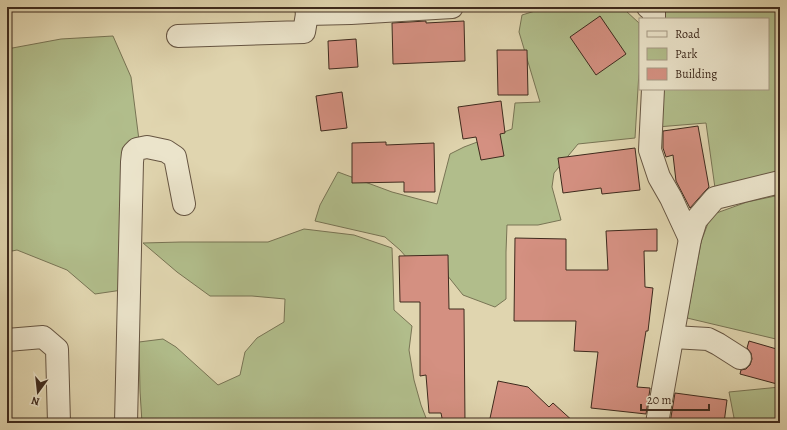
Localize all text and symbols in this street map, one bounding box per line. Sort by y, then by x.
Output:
legend [639,18,769,90]
text: Road [675,26,701,42]
text: Park [675,46,698,62]
text: Building [675,66,717,82]
north arrow [18,372,58,412]
scale bar [641,386,709,412]
text: 20 m [647,392,671,408]
text: N [30,393,41,409]

